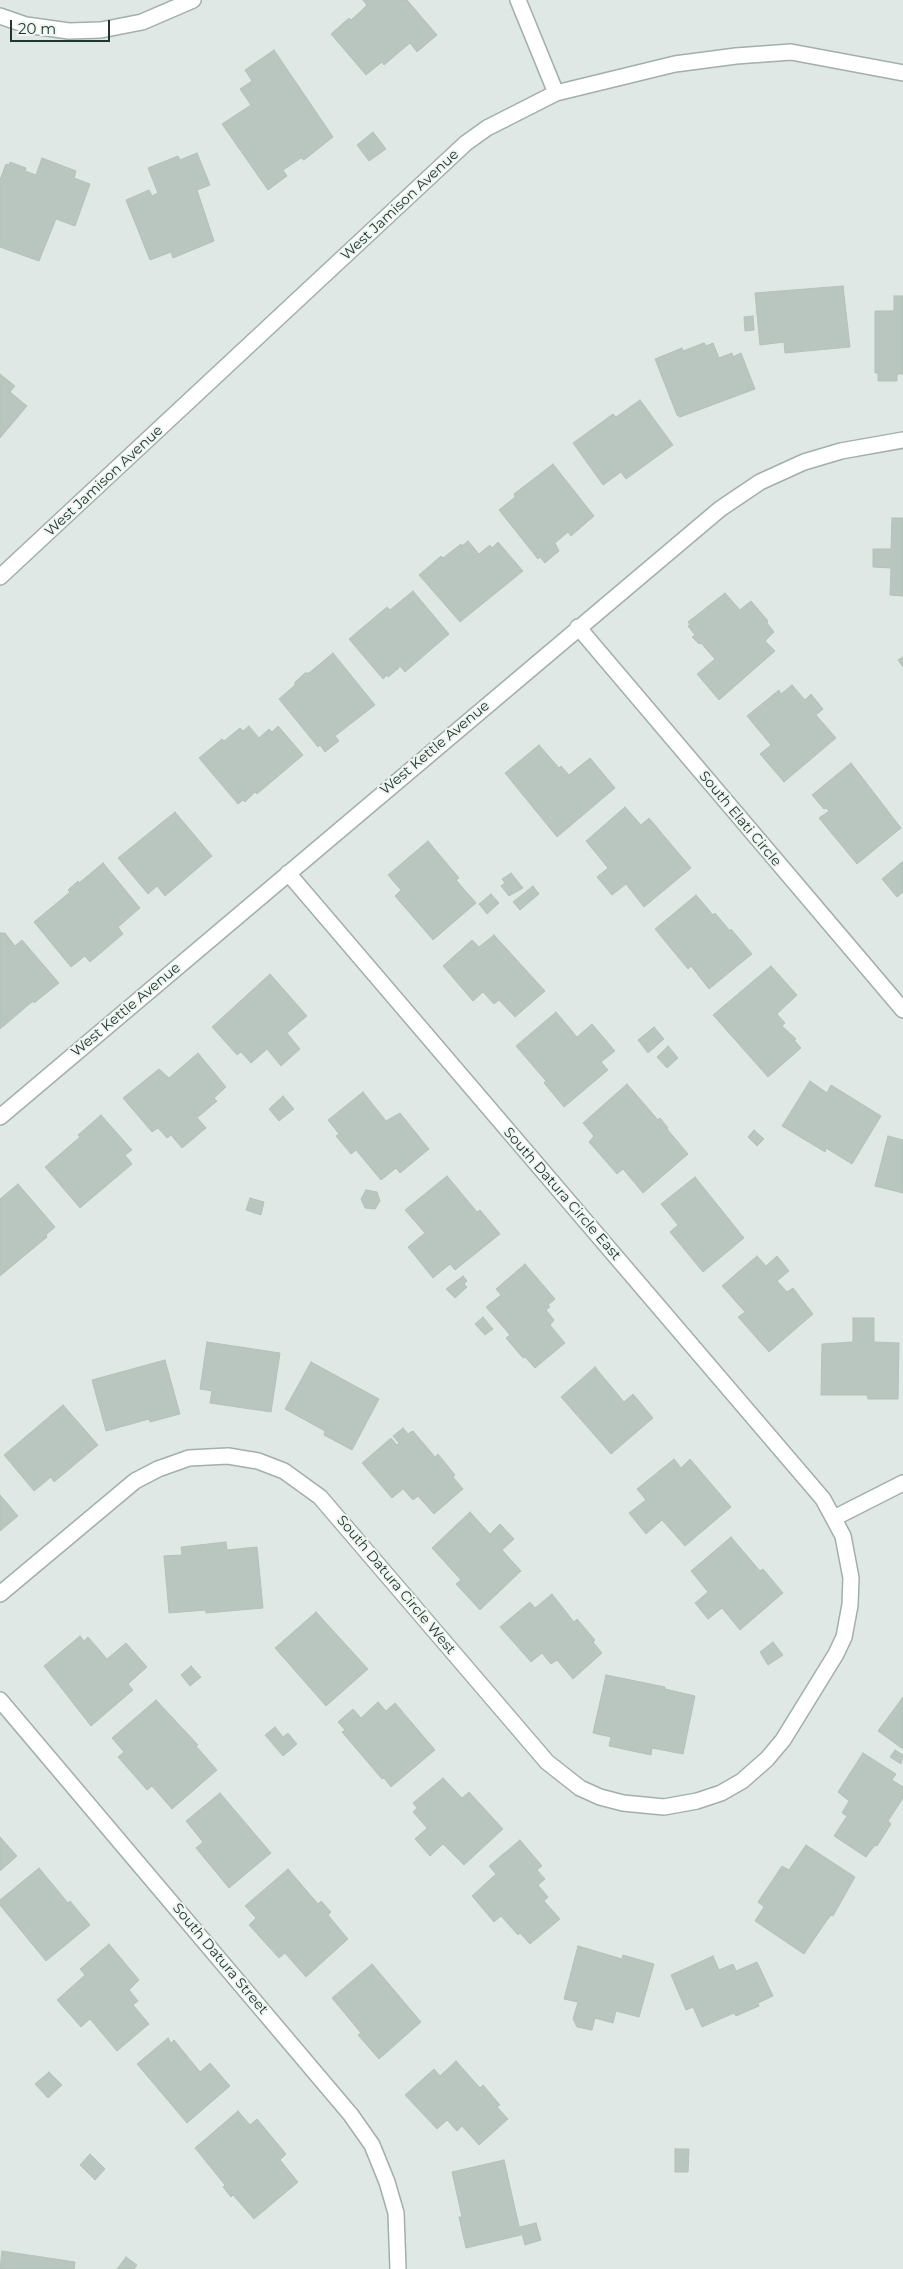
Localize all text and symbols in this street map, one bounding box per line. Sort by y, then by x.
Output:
scale bar [12,10,112,42]
text: 20 m [18,19,56,38]
street label: West Jamison Avenue [338,146,462,264]
street label: West Jamison Avenue [42,422,166,540]
street label: West Kettle Avenue [377,697,493,799]
street label: South Elati Circle [695,768,785,870]
street label: West Kettle Avenue [68,959,184,1061]
street label: South Datura Circle East [500,1124,624,1264]
street label: South Datura Circle West [333,1512,459,1658]
street label: South Datura Street [169,1900,271,2018]

